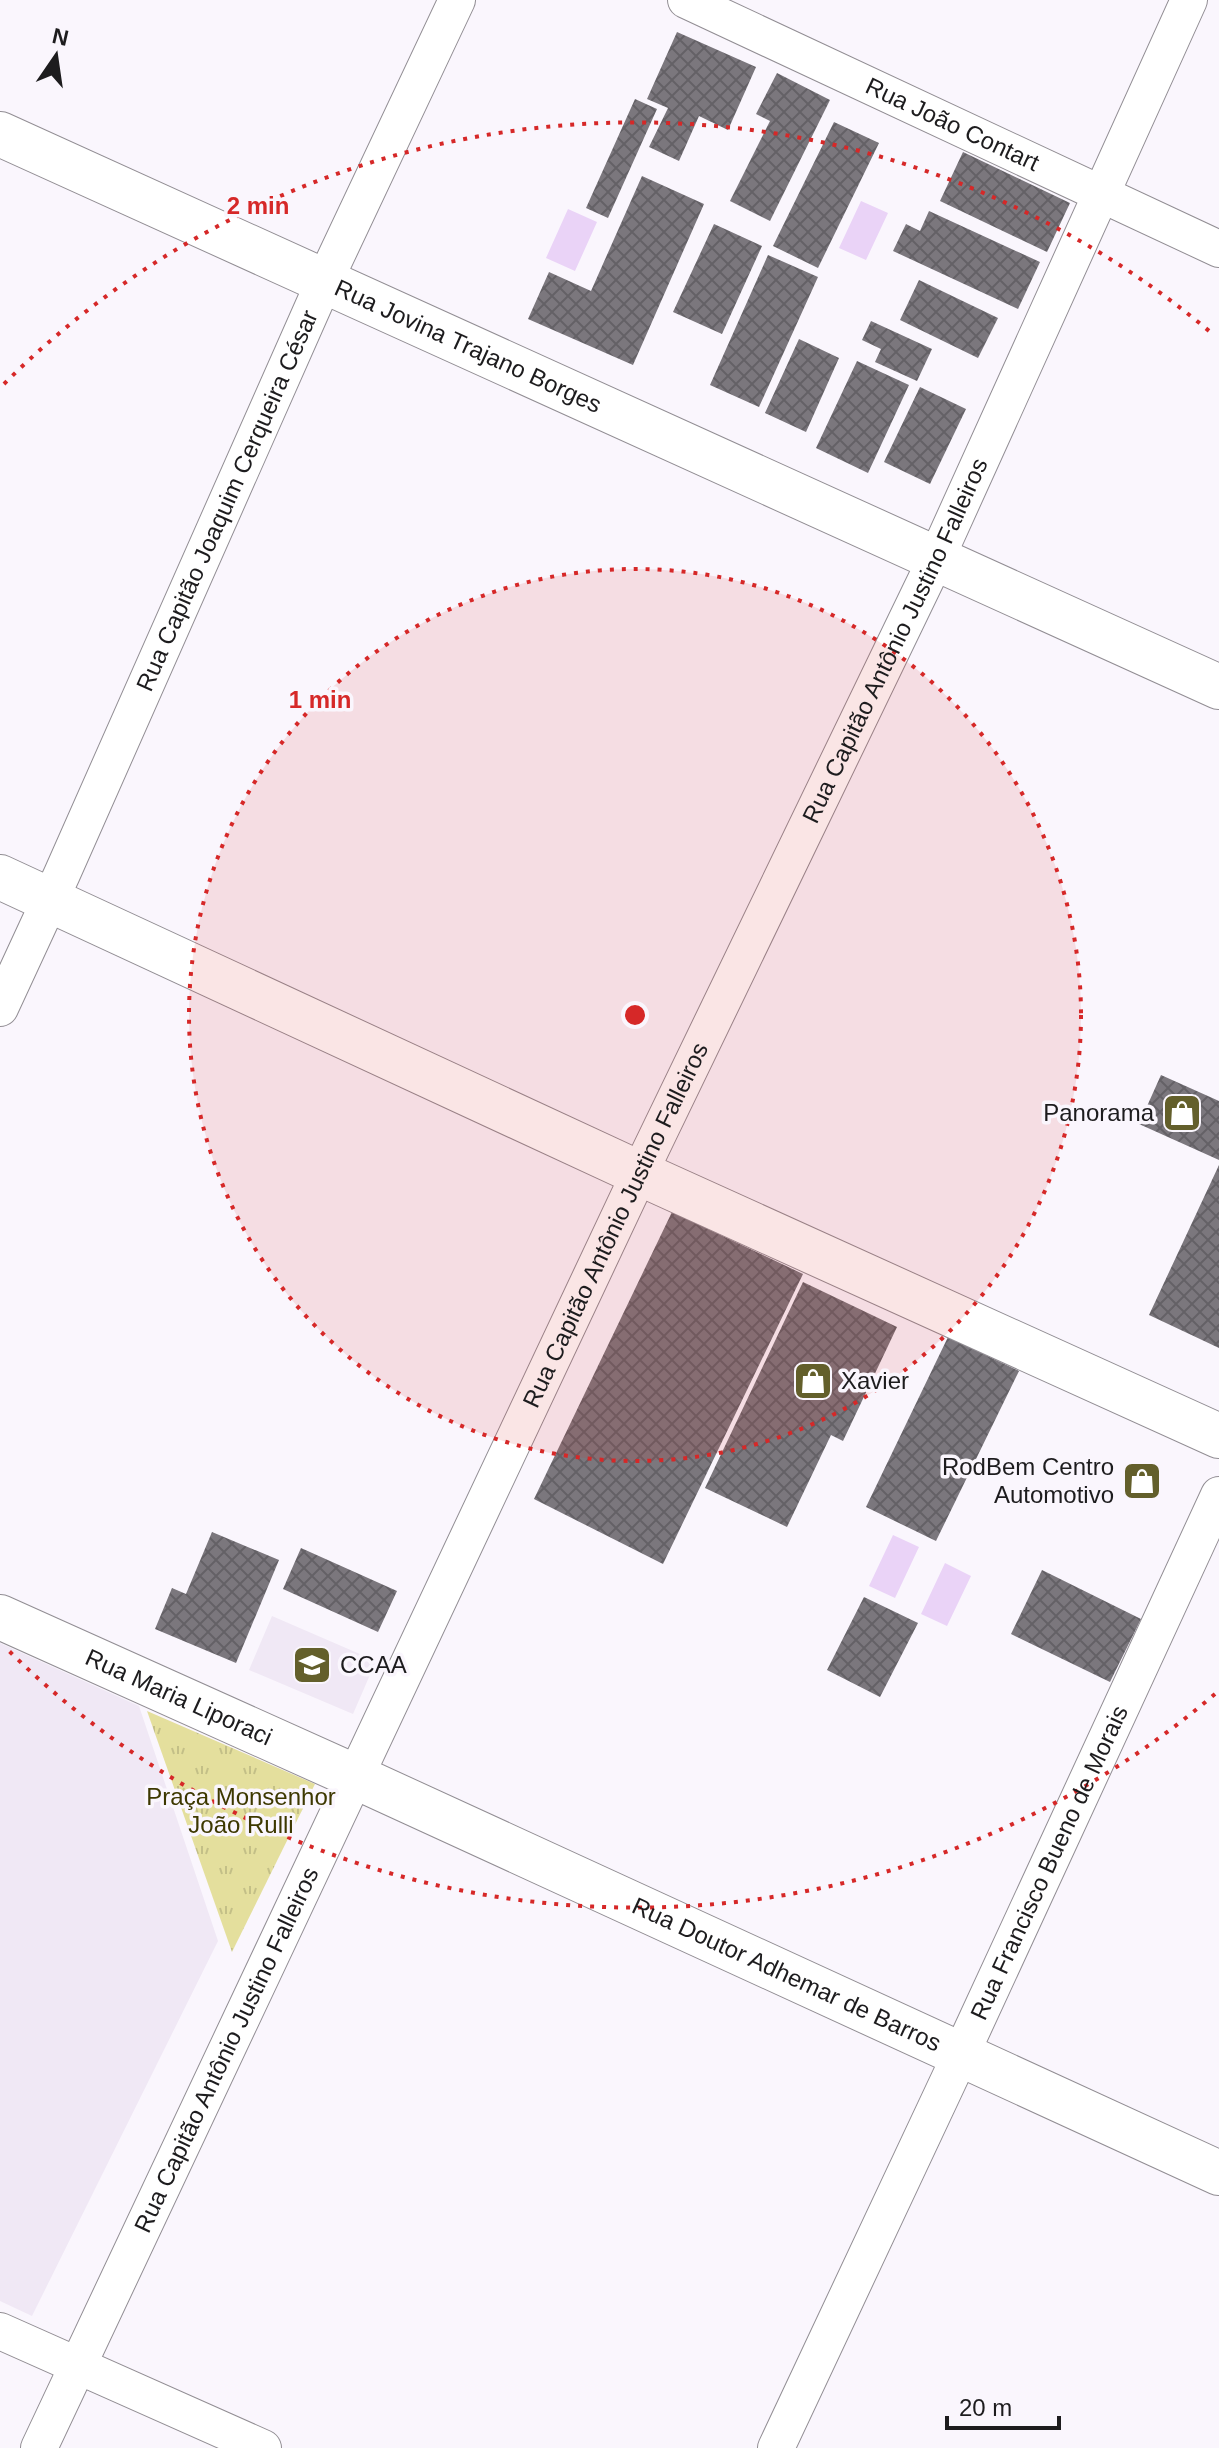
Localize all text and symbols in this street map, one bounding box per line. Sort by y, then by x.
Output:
north arrow [16,16,96,96]
text: N [50,23,71,51]
street label: Rua João Contart [862,72,1044,176]
text: 2 min [227,192,289,219]
street label: Rua Jovina Trajano Borges [331,274,606,418]
street label: Rua Capitão Joaquim Cerqueira César [131,306,323,695]
street label: Rua Capitão Antônio Justino Falleiros [797,454,993,827]
text: 1 min [289,686,351,713]
centre of rings [621,1001,649,1029]
street label: Rua Capitão Antônio Justino Falleiros [517,1038,713,1412]
shop icon: Panorama [1161,1092,1203,1134]
place label: Panorama [1043,1099,1155,1126]
shop icon: Xavier [792,1360,834,1402]
place label: Xavier [841,1367,909,1394]
place label: RodBem Centro Automotivo [942,1453,1114,1508]
shop icon: RodBem Centro Automotivo [1121,1460,1163,1502]
street label: Rua Maria Liporaci [82,1643,276,1751]
school or university icon: CCAA [291,1644,333,1686]
place label: CCAA [340,1651,407,1678]
street label: Rua Francisco Bueno de Morais [965,1701,1133,2024]
park label: Praça Monsenhor João Rulli [146,1783,336,1838]
street label: Rua Capitão Antônio Justino Falleiros [129,1863,324,2237]
street label: Rua Doutor Adhemar de Barros [628,1892,945,2057]
scale bar [947,2380,1059,2430]
text: 20 m [959,2394,1012,2421]

